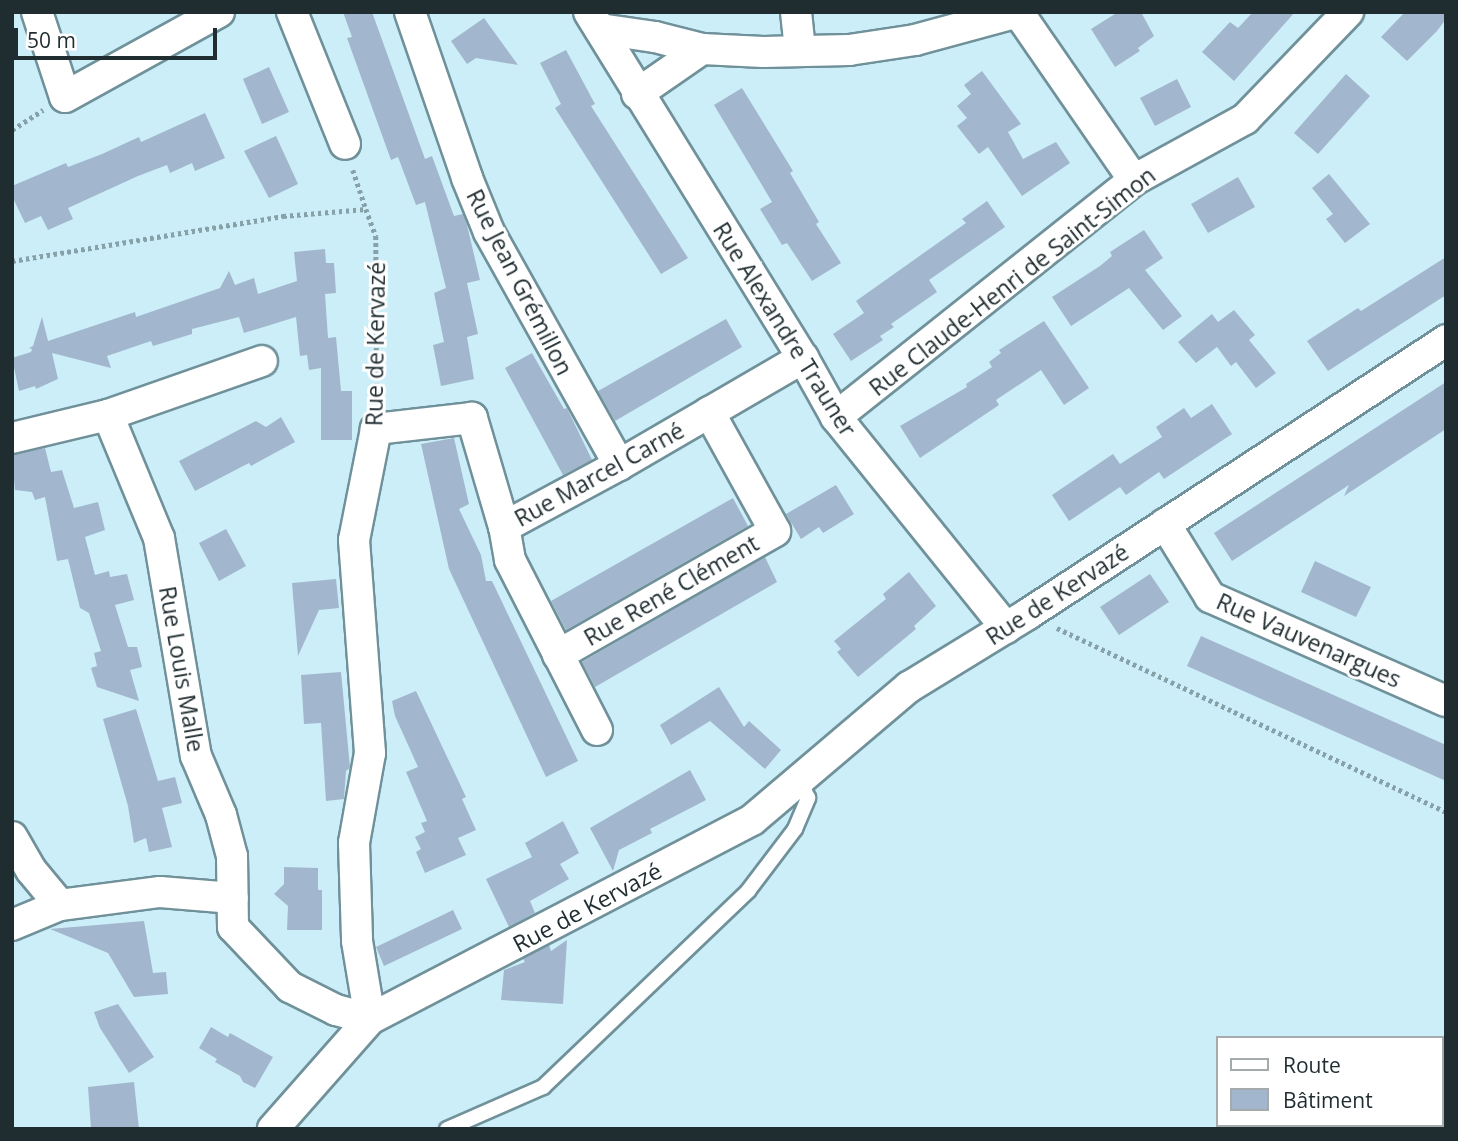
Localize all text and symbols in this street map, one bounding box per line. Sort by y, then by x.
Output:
scale bar [18,14,220,58]
text: 50 m [27,26,76,54]
street label: Rue Claude-Henri de Saint-Simon [863,161,1161,401]
street label: Rue Jean Grémillon [461,184,579,380]
street label: Rue Alexandre Trauner [708,217,862,441]
street label: Rue de Kervazé [360,262,390,426]
street label: Rue Marcel Carné [509,416,689,532]
street label: Rue René Clément [579,529,763,651]
street label: Rue de Kervazé [980,538,1134,650]
street label: Rue Louis Malle [154,584,210,754]
street label: Rue Vauvenargues [1213,587,1405,693]
street label: Rue de Kervazé [508,856,666,958]
legend [1216,1036,1444,1127]
text: Route [1283,1051,1341,1079]
text: Bâtiment [1283,1086,1373,1114]

